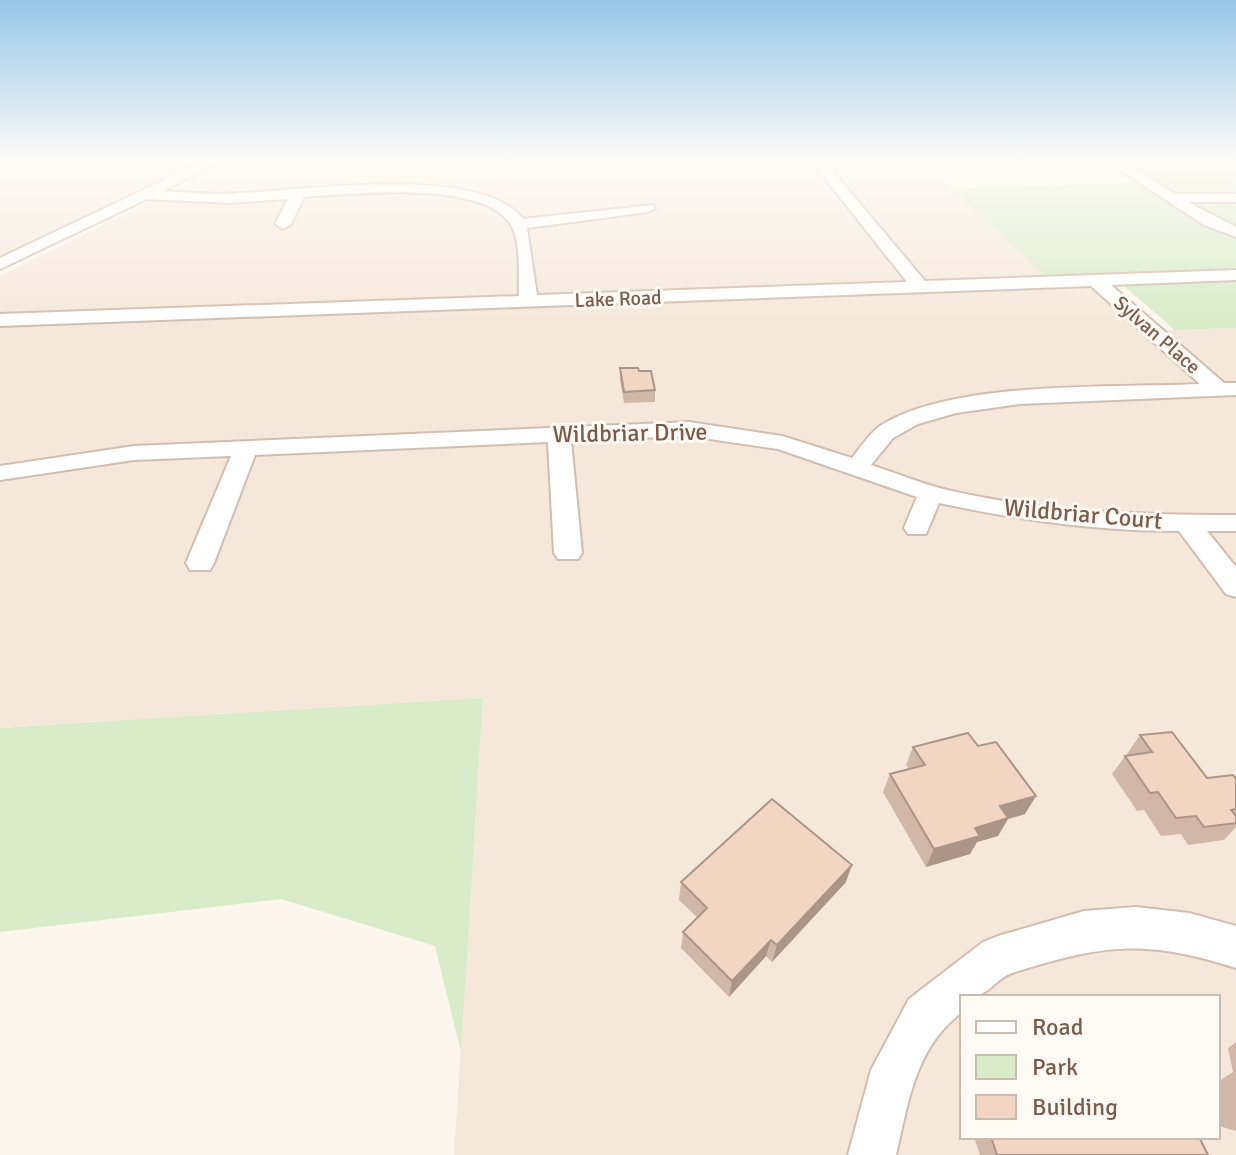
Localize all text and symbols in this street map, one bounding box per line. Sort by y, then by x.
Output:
street label: Lake Road [574,285,662,313]
street label: Sylvan Place [1108,291,1206,379]
street label: Wildbriar Drive [552,417,708,449]
street label: Wildbriar Court [1003,492,1163,536]
legend [960,995,1220,1139]
text: Road [1032,1012,1083,1042]
text: Park [1032,1052,1078,1082]
text: Building [1032,1092,1118,1122]

